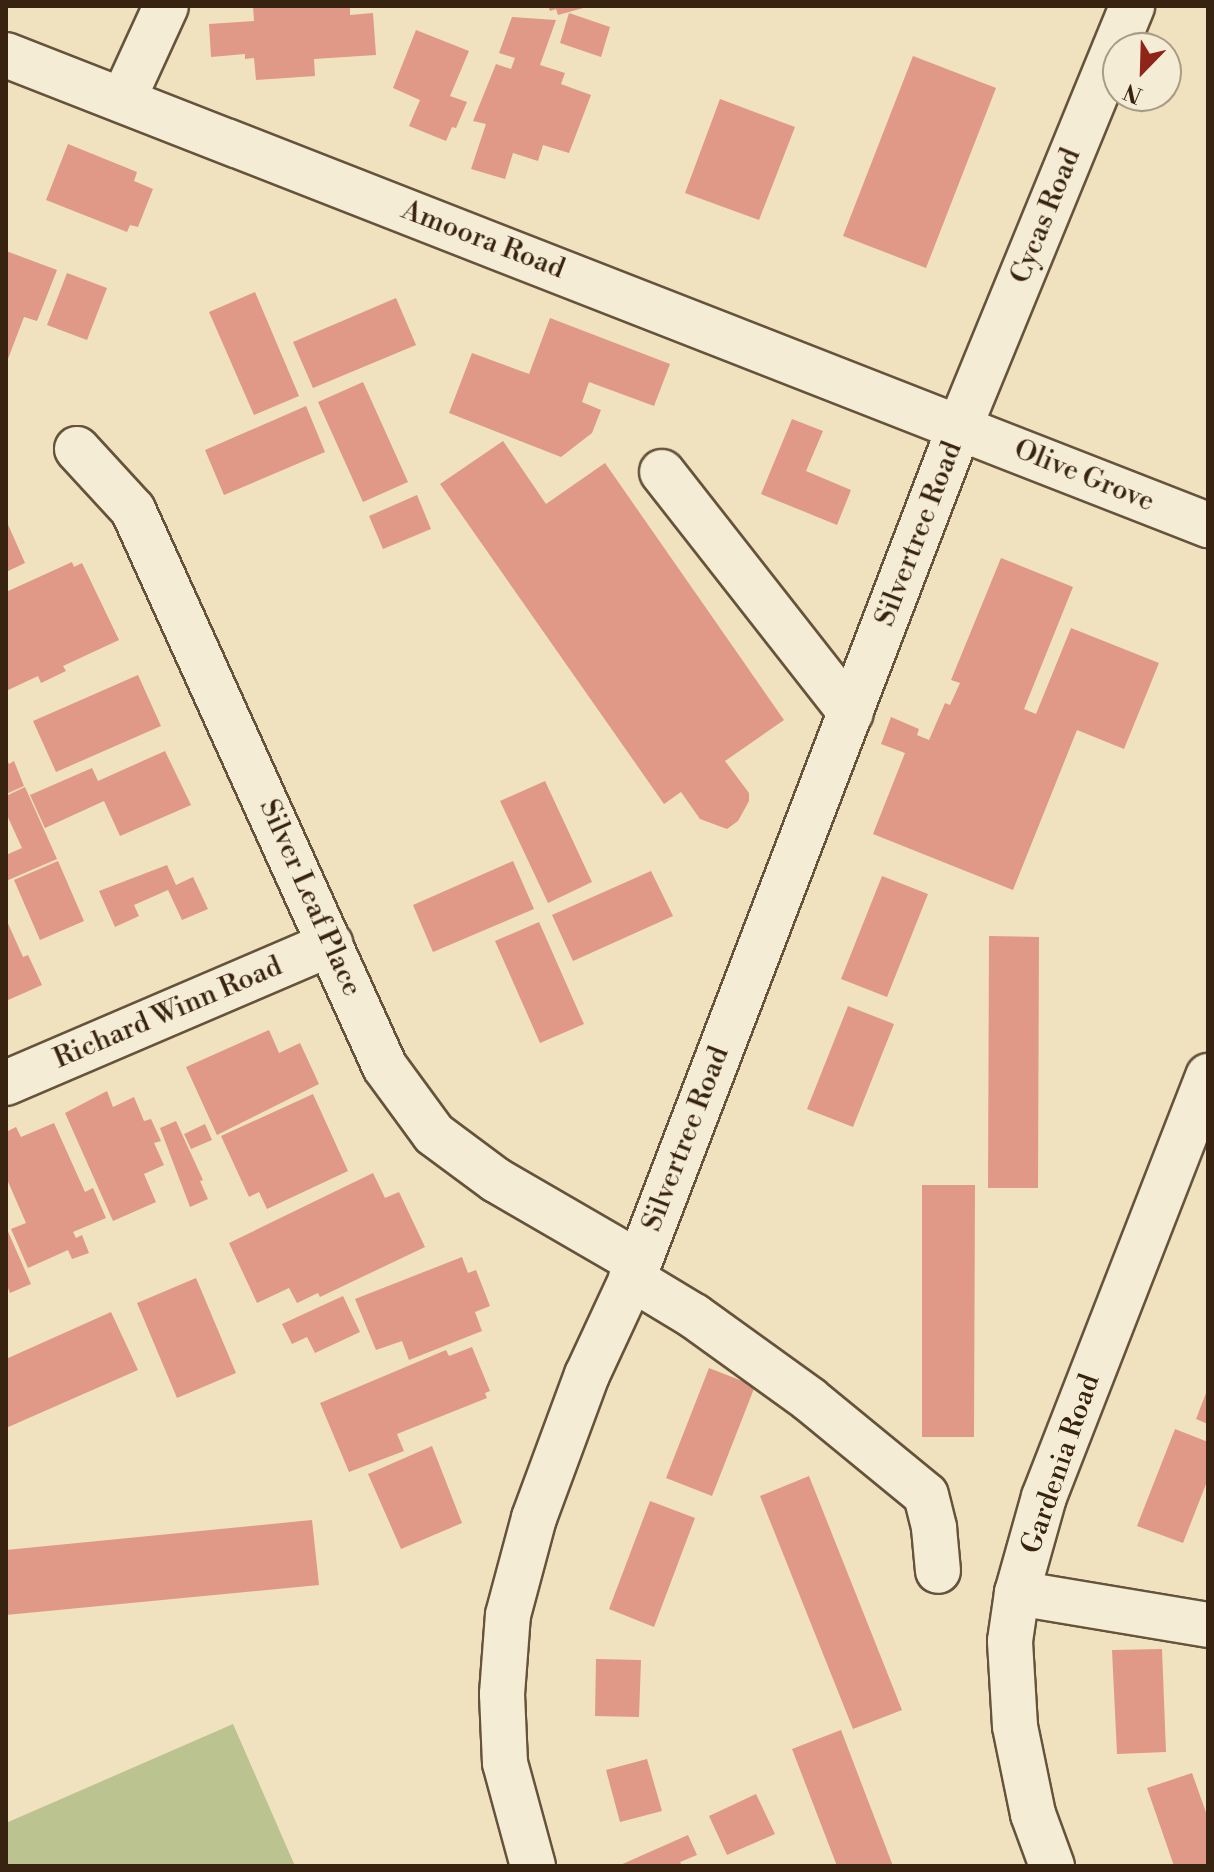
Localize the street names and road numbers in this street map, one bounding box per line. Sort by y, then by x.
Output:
street label: Cycas Road [1004,143,1088,289]
street label: Amoora Road [397,193,569,287]
street label: Olive Grove [1009,433,1159,519]
street label: Silvertree Road [868,437,970,631]
street label: Silver Leaf Place [252,794,368,1002]
street label: Richard Winn Road [49,950,287,1076]
street label: Silvertree Road [635,1042,737,1236]
street label: Gardenia Road [1015,1370,1107,1558]

